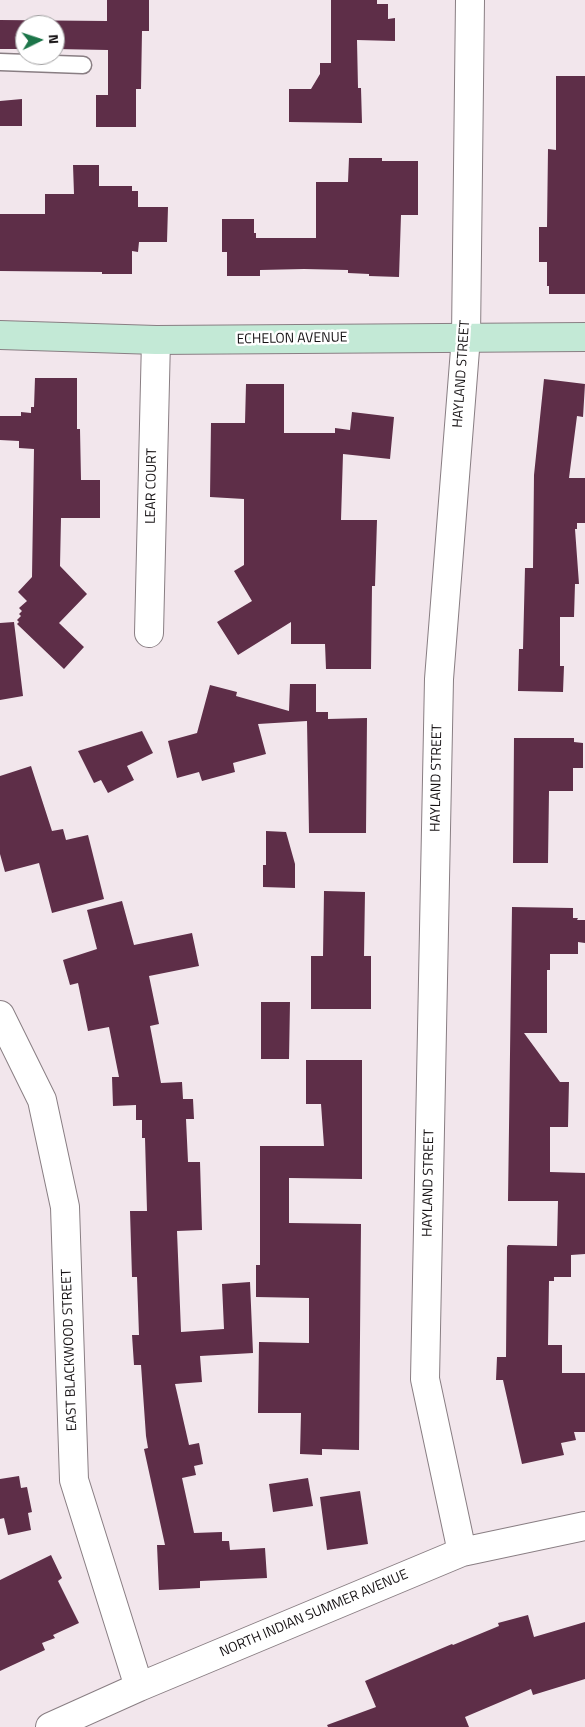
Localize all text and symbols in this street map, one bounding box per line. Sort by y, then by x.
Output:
north arrow [15,15,65,65]
text: N [44,33,65,45]
street label: HAYLAND STREET [450,320,474,428]
street label: ECHELON AVENUE [237,330,347,348]
street label: LEAR COURT [143,448,161,524]
street label: HAYLAND STREET [428,724,446,832]
street label: HAYLAND STREET [420,1129,438,1237]
street label: EAST BLACKWOOD STREET [59,1268,81,1432]
street label: NORTH INDIAN SUMMER AVENUE [217,1567,411,1661]

